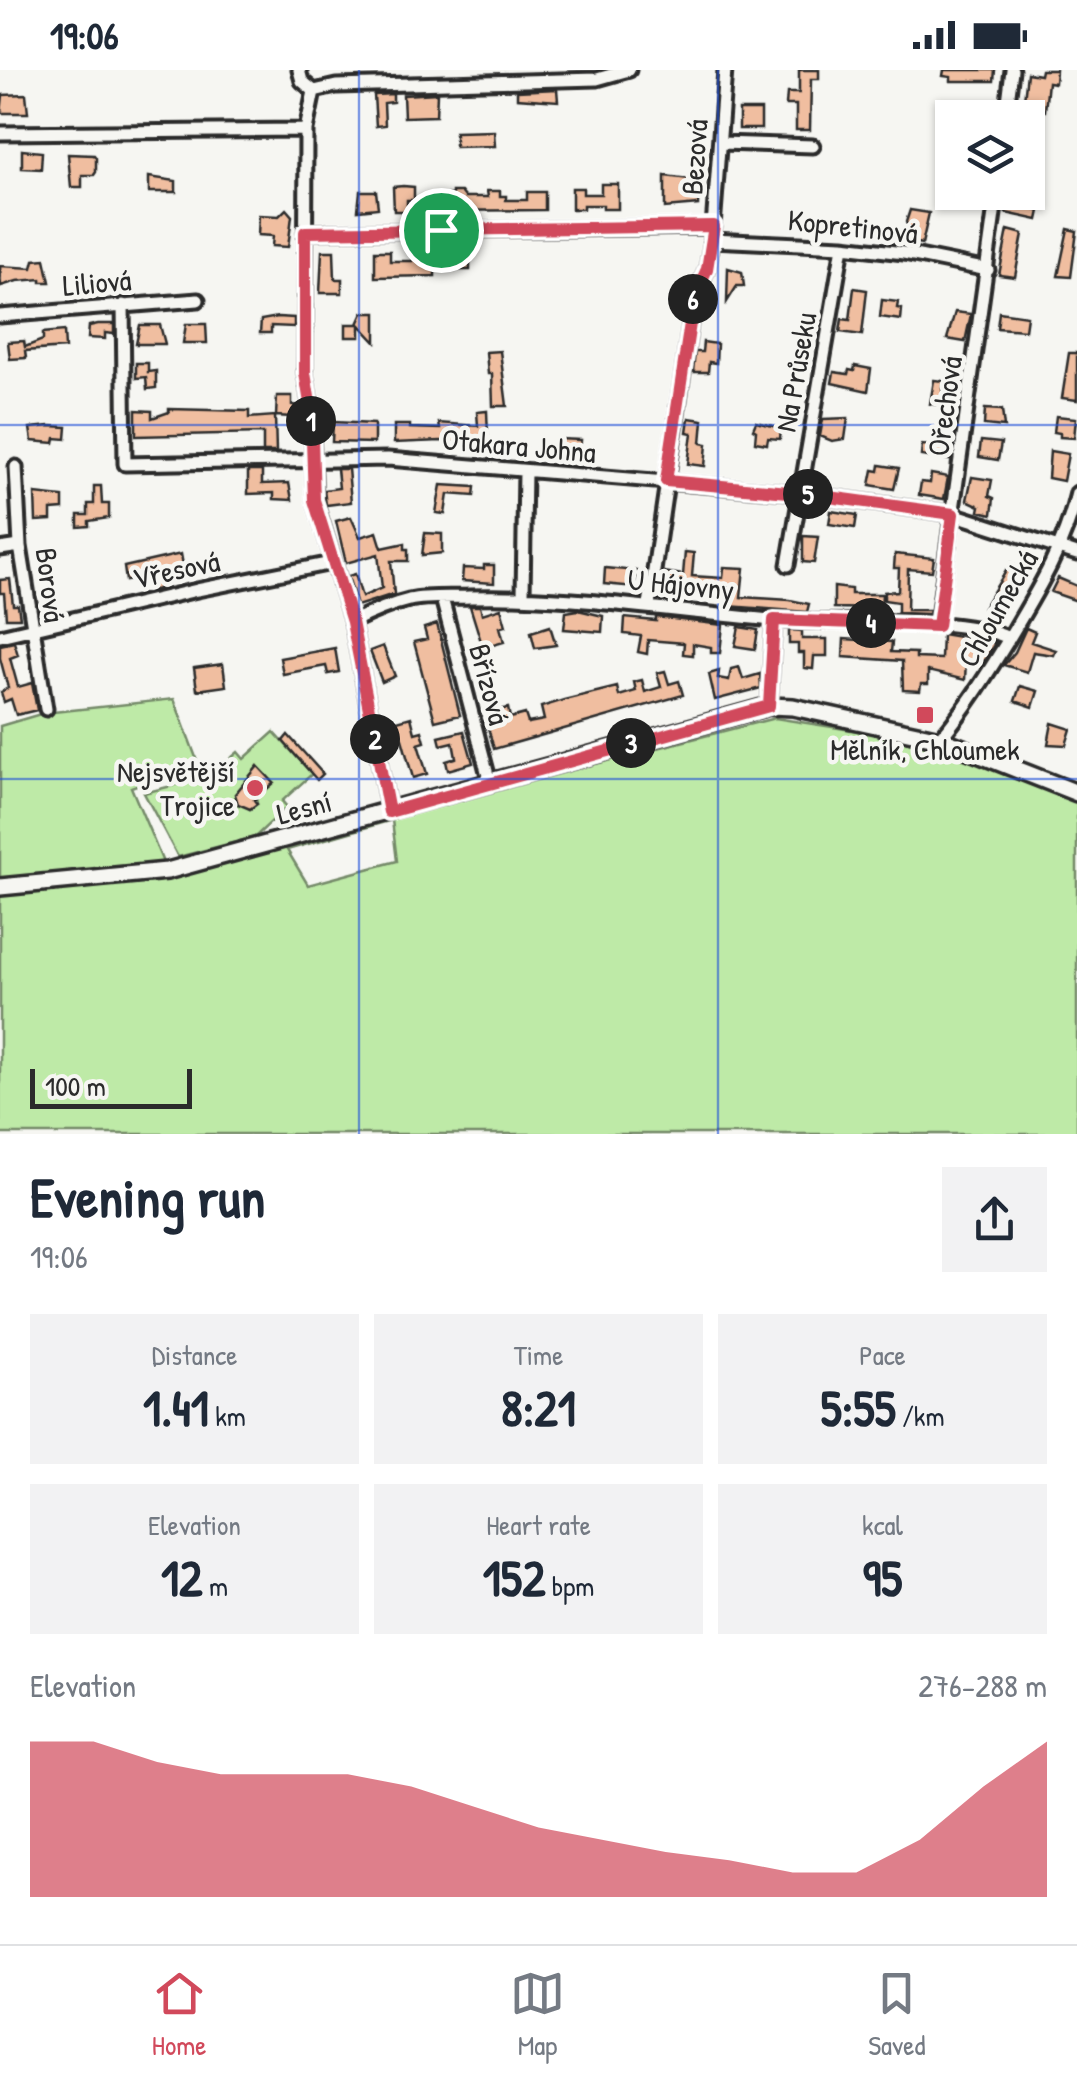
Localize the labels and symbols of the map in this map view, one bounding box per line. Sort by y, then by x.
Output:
street label: Bezová [671,118,717,196]
pin [399,188,484,273]
street label: Kopretinová [786,199,920,253]
street label: Liliová [61,259,133,305]
pin: 6 [668,274,718,324]
street label: Na Průseku [765,309,825,435]
street label: Ořechová [917,353,971,458]
pin: 1 [286,396,336,446]
street label: Otakara Johna [440,418,598,472]
pin: 5 [783,469,833,519]
street label: Vřesová [129,540,223,598]
street label: Chloumecká [947,542,1047,674]
street label: Borová [27,545,75,625]
street label: U Hájovny [626,559,736,609]
pin: 4 [846,598,896,648]
street label: Břízová [460,639,520,729]
marker: Mělník, Chloumek [914,704,936,726]
pin: 2 [350,714,400,764]
pin: 3 [606,718,656,768]
place label: Mělník, Chloumek [830,729,1020,769]
place label: Nejsvětější Trojice [117,751,235,825]
marker: Nejsvětější Trojice [244,777,266,799]
street label: Lesní [272,781,336,833]
scale bar [30,1064,192,1108]

